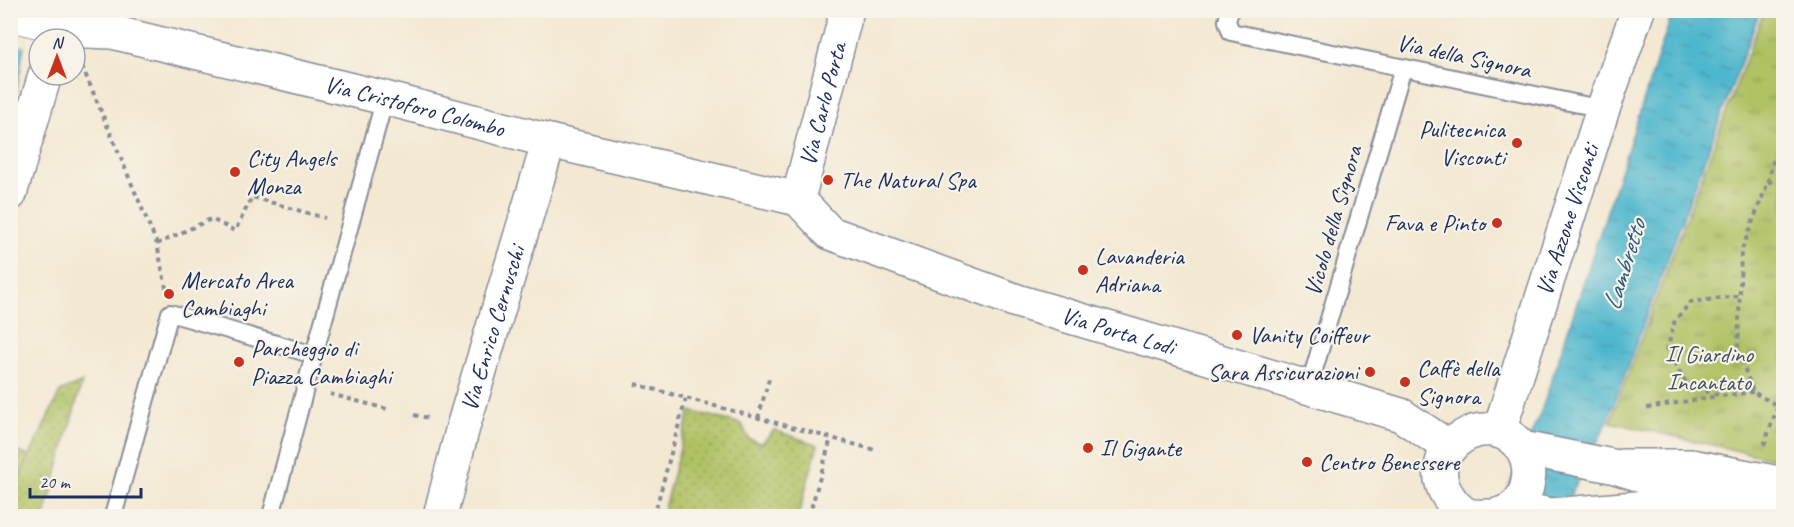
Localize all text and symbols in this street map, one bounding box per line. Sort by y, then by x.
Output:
north arrow [27,27,87,87]
street label: Via della Signora [1394,27,1535,85]
text: N [52,33,65,53]
street label: Via Carlo Porta [792,37,853,169]
street label: Via Cristoforo Colombo [322,69,509,144]
place label: Pulitecnica Visconti [1419,114,1509,172]
marker: Pulitecnica Visconti [1510,136,1524,150]
street label: Via Azzone Visconti [1529,138,1606,299]
street label: Vicolo della Signora [1297,141,1369,300]
place label: City Angels Monza [247,143,338,201]
marker: City Angels Monza [228,165,242,179]
place label: The Natural Spa [840,165,977,195]
marker: The Natural Spa [821,173,835,187]
place label: Fava e Pinto [1385,208,1488,238]
water label: Lambretto [1595,212,1654,314]
marker: Fava e Pinto [1490,216,1504,230]
street label: Via Enrico Cernuschi [454,240,532,415]
place label: Lavanderia Adriana [1095,241,1185,299]
marker: Lavanderia Adriana [1076,263,1090,277]
place label: Mercato Area Cambiaghi [181,265,294,323]
marker: Mercato Area Cambiaghi [162,287,176,301]
street label: Via Porta Lodi [1058,300,1181,363]
place label: Vanity Coiffeur [1249,320,1371,350]
marker: Vanity Coiffeur [1230,328,1244,342]
place label: Parcheggio di Piazza Cambiaghi [251,333,394,391]
park label: Il Giardino Incantato [1665,339,1754,397]
place label: Caffè della Signora [1417,353,1501,411]
marker: Parcheggio di Piazza Cambiaghi [232,355,246,369]
place label: Sara Assicurazioni [1208,357,1360,387]
marker: Sara Assicurazioni [1363,365,1377,379]
marker: Caffè della Signora [1398,375,1412,389]
place label: Il Gigante [1100,433,1183,463]
marker: Il Gigante [1081,441,1095,455]
place label: Centro Benessere [1319,447,1461,477]
marker: Centro Benessere [1300,455,1314,469]
scale bar [30,461,141,499]
text: 20 m [39,471,72,493]

